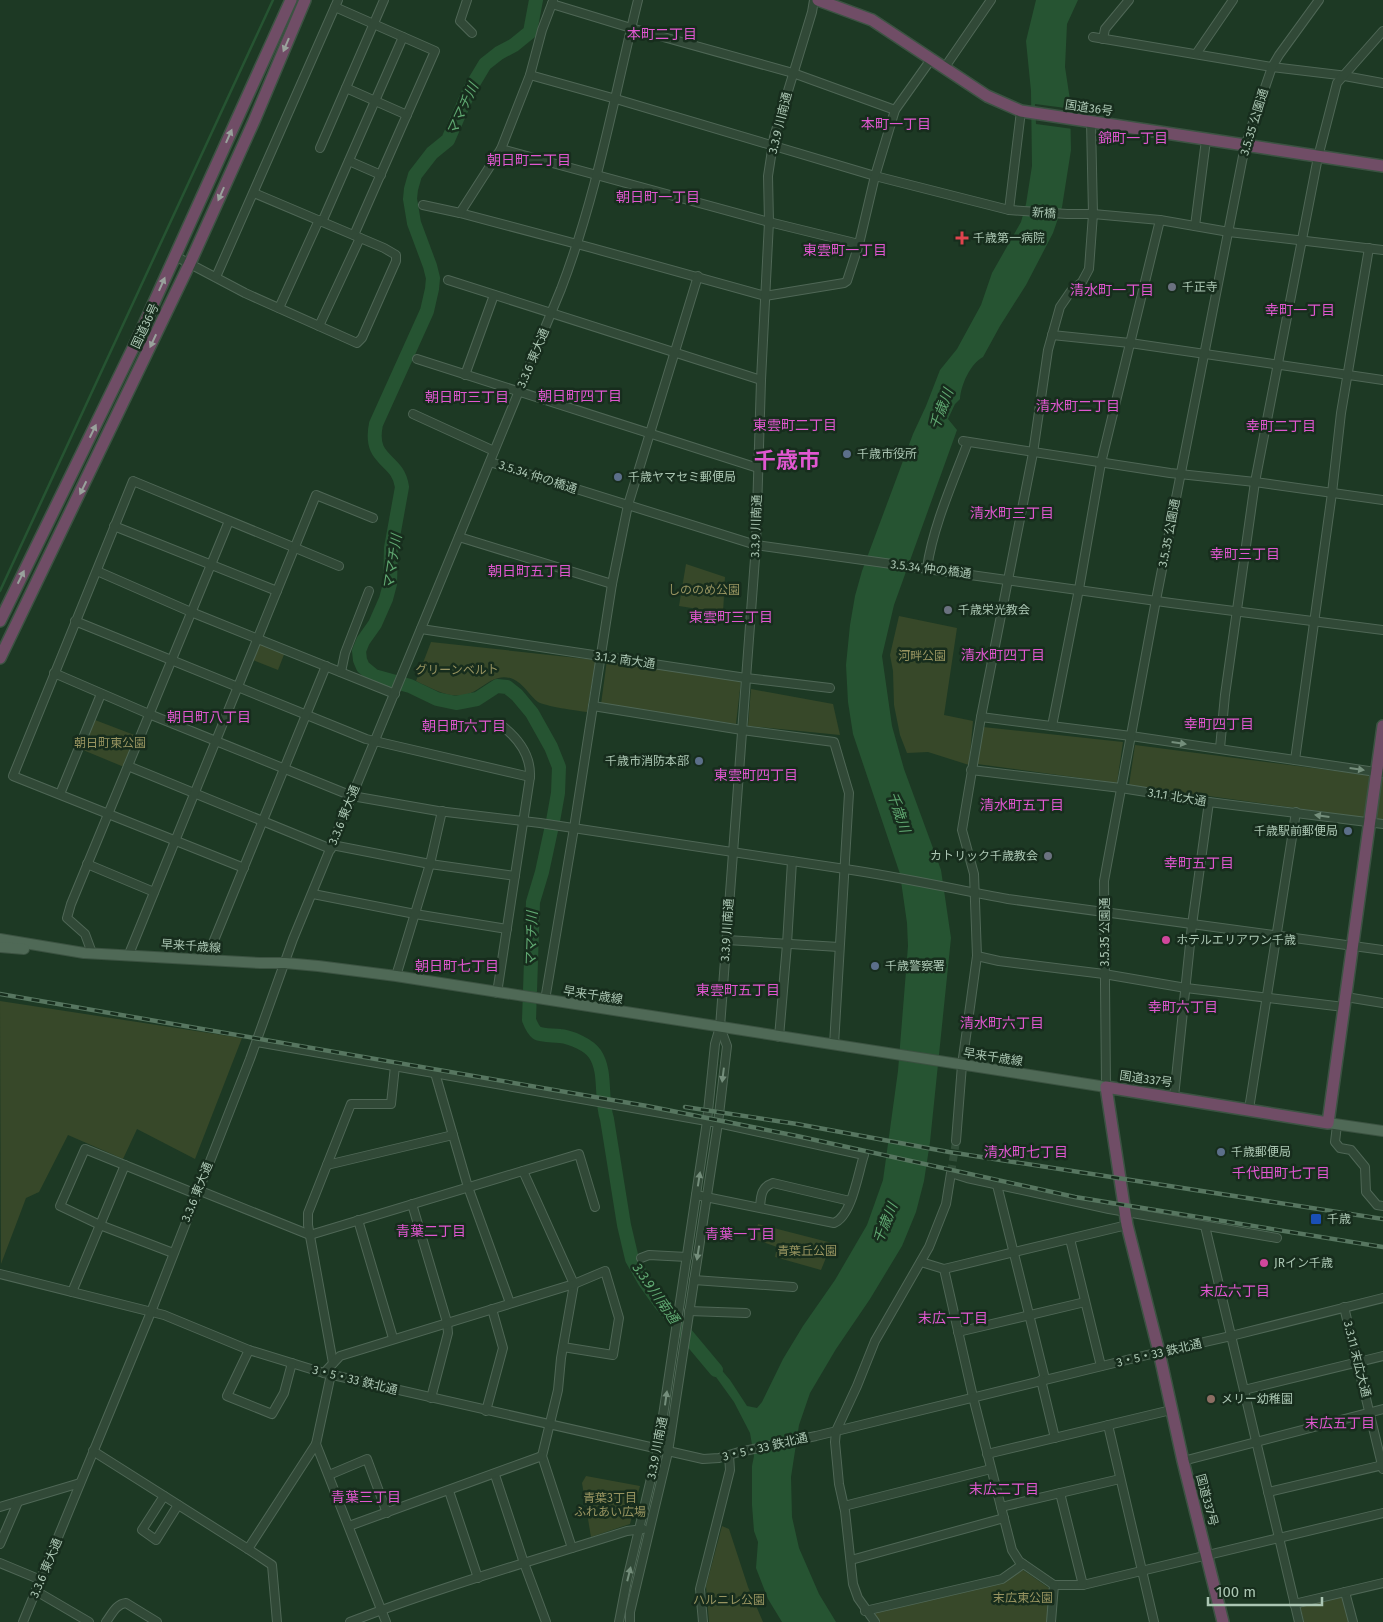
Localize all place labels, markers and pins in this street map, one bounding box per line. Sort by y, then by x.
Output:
marker: 千歳第一病院 [955,231,969,245]
place label: 千歳第一病院 [973,231,1045,245]
place label: 千正寺 [1182,280,1218,294]
marker: 千正寺 [1166,281,1178,293]
place label: 千歳市役所 [857,447,917,461]
marker: 千歳市役所 [841,448,853,460]
place label: 千歳ヤマセミ郵便局 [628,470,736,484]
marker: 千歳ヤマセミ郵便局 [612,471,624,483]
place label: 千歳栄光教会 [958,603,1030,617]
marker: 千歳栄光教会 [942,604,954,616]
place label: 千歳市消防本部 [605,754,689,768]
marker: 千歳市消防本部 [693,755,705,767]
place label: 千歳駅前郵便局 [1254,824,1338,838]
marker: 千歳駅前郵便局 [1342,825,1354,837]
place label: カトリック千歳教会 [930,849,1038,863]
marker: カトリック千歳教会 [1042,850,1054,862]
place label: ホテルエリアワン千歳 [1176,933,1296,947]
marker: ホテルエリアワン千歳 [1160,934,1172,946]
place label: 千歳警察署 [885,959,945,973]
marker: 千歳警察署 [869,960,881,972]
place label: 千歳郵便局 [1231,1145,1291,1159]
marker: 千歳郵便局 [1215,1146,1227,1158]
marker: 千歳 [1309,1212,1323,1226]
place label: 千歳 [1327,1212,1351,1226]
place label: JRイン千歳 [1274,1256,1333,1270]
marker: JRイン千歳 [1258,1257,1270,1269]
place label: メリー幼稚園 [1221,1392,1293,1406]
marker: メリー幼稚園 [1205,1393,1217,1405]

